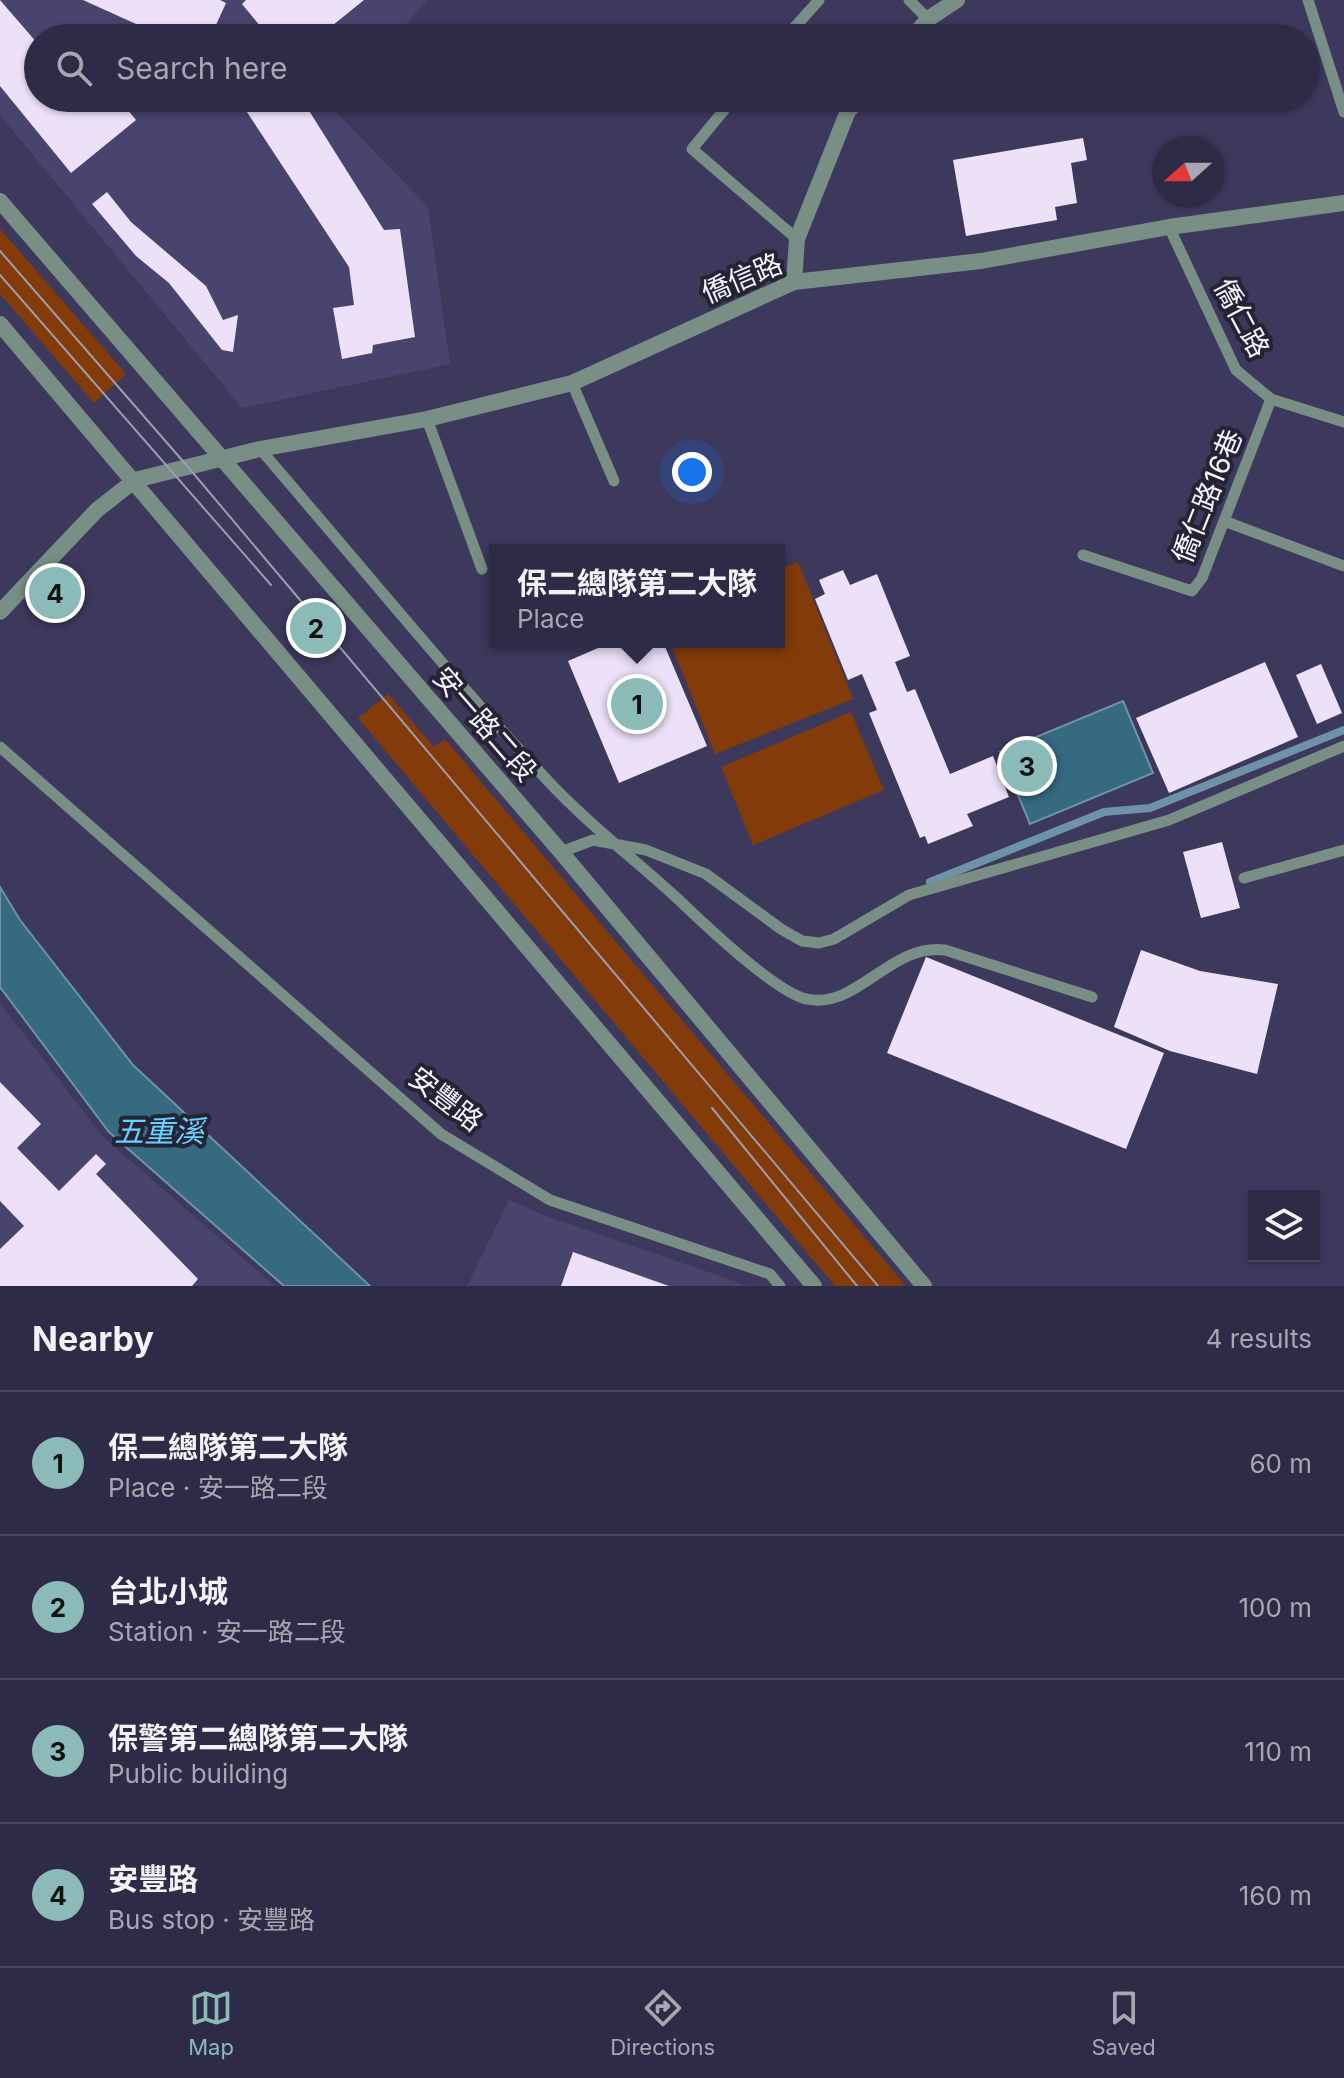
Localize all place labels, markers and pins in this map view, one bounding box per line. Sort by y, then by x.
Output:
pin: 4 [29,563,81,623]
pin: 2 [290,598,342,658]
pin: 1 [611,674,663,734]
pin: 3 [1001,736,1053,796]

